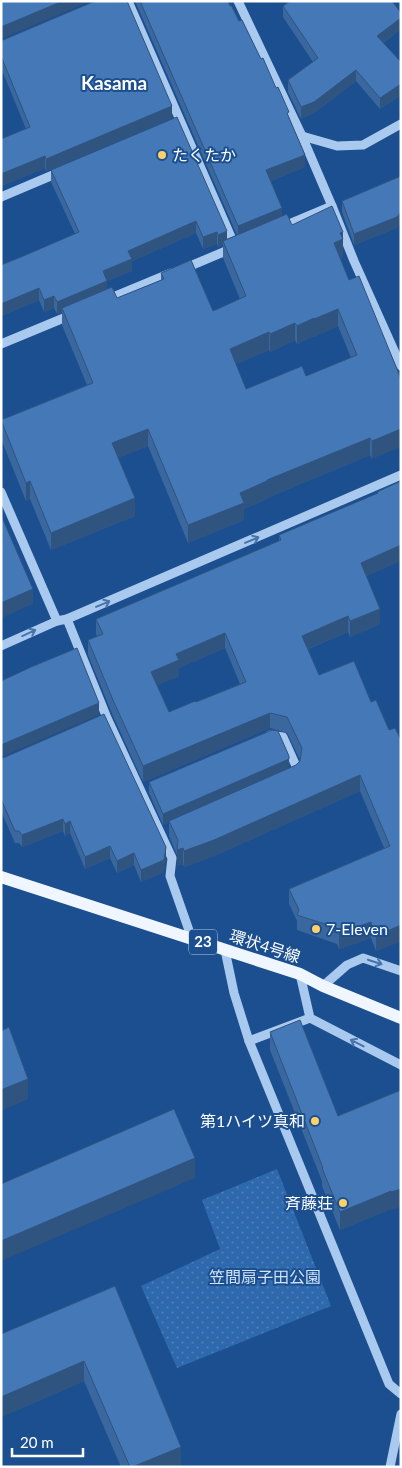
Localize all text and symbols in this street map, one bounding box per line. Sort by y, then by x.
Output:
district label: Kasama [81,71,147,94]
place label: たくたか [172,145,236,164]
marker: たくたか [156,149,168,161]
one-way arrow [244,534,259,544]
one-way arrow [95,599,110,609]
one-way arrow [21,628,36,638]
place label: 7-Eleven [326,919,388,938]
marker: 7-Eleven [310,923,322,935]
street label: 環状4号線 [227,925,303,966]
road number: 23 [189,930,217,954]
one-way arrow [367,958,383,968]
one-way arrow [350,1038,365,1048]
place label: 第1ハイツ真和 [200,1111,305,1130]
marker: 第1ハイツ真和 [309,1115,321,1127]
place label: 斉藤荘 [285,1193,333,1212]
marker: 斉藤荘 [337,1197,349,1209]
park label: 笠間扇子田公園 [209,1267,321,1286]
scale bar [12,1426,84,1458]
text: 20 m [20,1433,54,1451]

